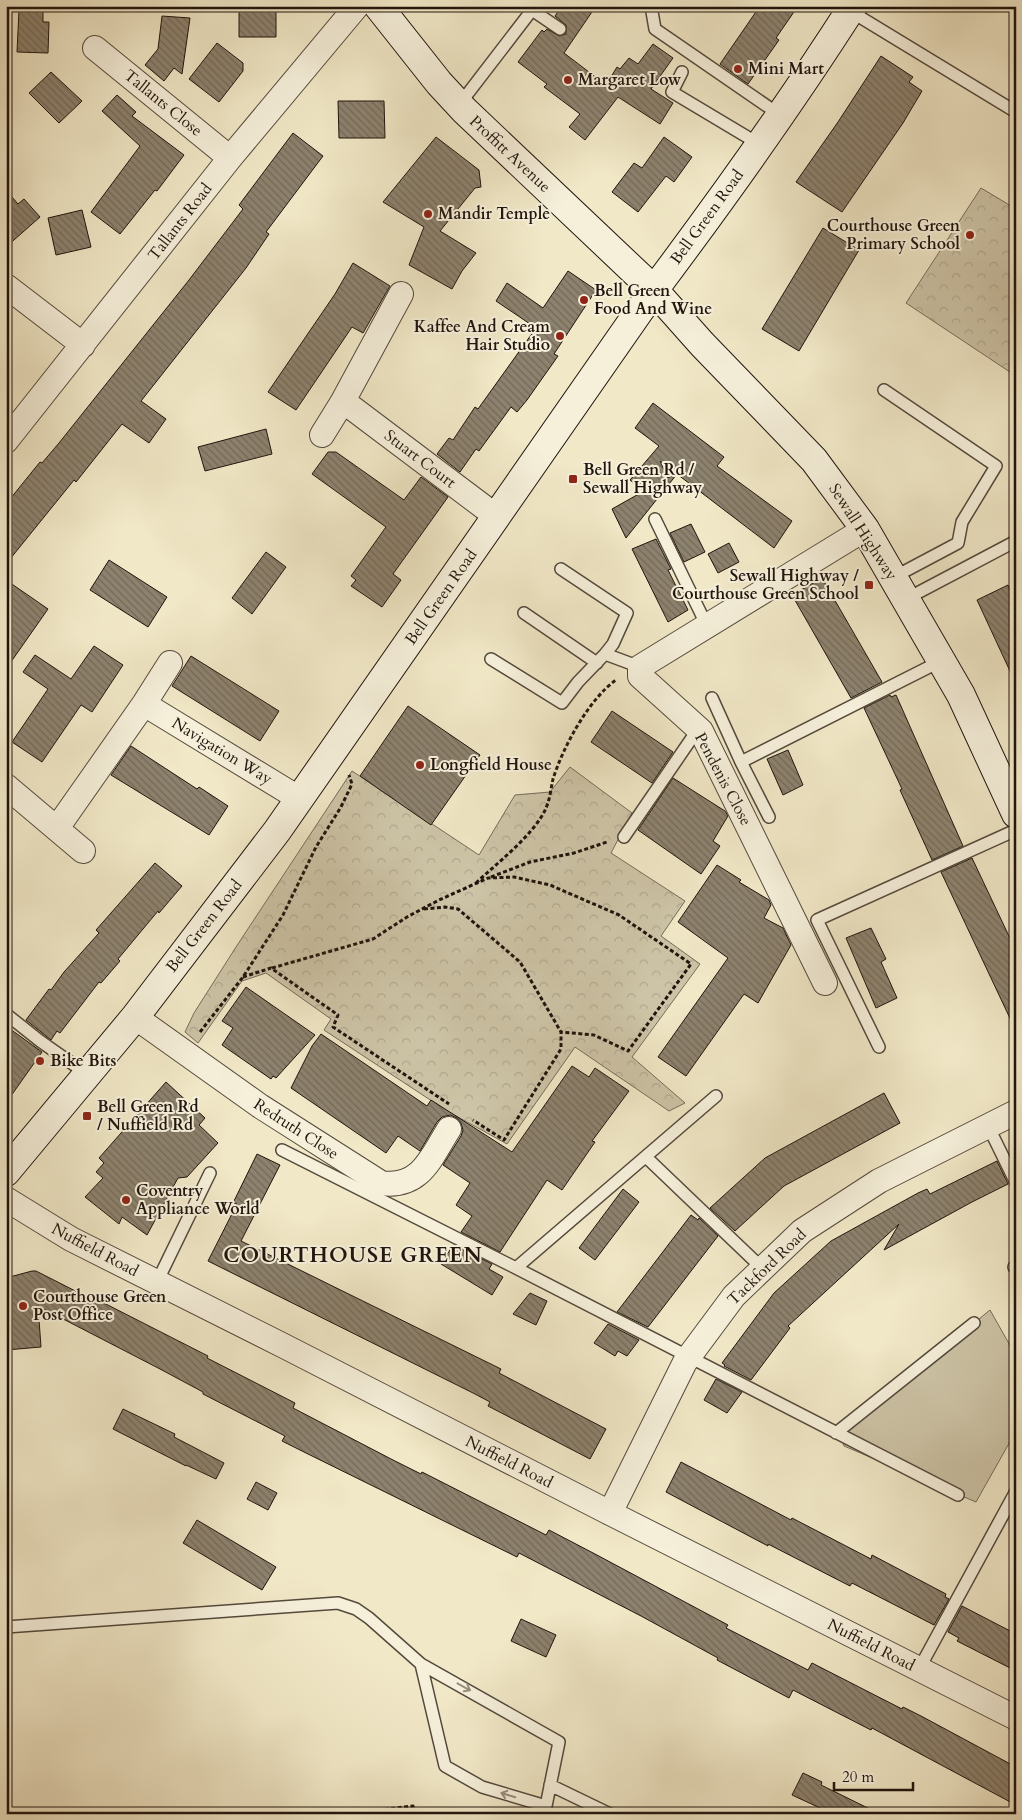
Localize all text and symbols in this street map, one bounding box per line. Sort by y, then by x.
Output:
place label: Mini Mart [748,58,824,80]
marker: Mini Mart [732,63,744,75]
street label: Tallants Close [119,65,207,141]
place label: Margaret Low [578,69,682,91]
marker: Margaret Low [562,74,574,86]
street label: Proffitt Avenue [464,110,556,198]
street label: Bell Green Road [665,165,749,269]
street label: Tallants Road [143,178,217,265]
place label: Mandir Temple [438,203,550,225]
marker: Mandir Temple [422,208,434,220]
place label: Courthouse Green Primary School [827,215,961,255]
marker: Courthouse Green Primary School [964,229,976,241]
place label: Bell Green Food And Wine [594,280,712,320]
marker: Bell Green Food And Wine [578,294,590,306]
place label: Kaffee And Cream Hair Studio [414,316,550,356]
marker: Kaffee And Cream Hair Studio [554,330,566,342]
street label: Stuart Court [380,425,460,493]
place label: Bell Green Rd / Sewall Highway [583,459,702,499]
marker: Bell Green Rd / Sewall Highway [567,473,579,485]
street label: Sewall Highway [823,479,903,585]
street label: Bell Green Road [400,544,482,649]
place label: Sewall Highway / Courthouse Green School [672,565,859,605]
marker: Sewall Highway / Courthouse Green School [863,579,875,591]
street label: Navigation Way [168,712,277,790]
street label: Pendenis Close [689,729,757,829]
place label: Longfield House [430,754,552,776]
marker: Longfield House [414,759,426,771]
street label: Bell Green Road [161,875,247,977]
place label: Bike Bits [50,1050,116,1072]
marker: Bike Bits [34,1055,46,1067]
street label: Redruth Close [249,1093,343,1165]
place label: Bell Green Rd / Nuffield Rd [97,1096,199,1136]
marker: Bell Green Rd / Nuffield Rd [81,1110,93,1122]
place label: Coventry Appliance World [136,1180,260,1220]
marker: Coventry Appliance World [120,1194,132,1206]
street label: Nuffield Road [48,1218,143,1282]
street label: Tackford Road [723,1223,812,1310]
district label: COURTHOUSE GREEN [223,1241,483,1270]
place label: Courthouse Green Post Office [33,1286,167,1326]
marker: Courthouse Green Post Office [17,1300,29,1312]
street label: Nuffield Road [461,1431,557,1494]
street label: Nuffield Road [823,1614,919,1677]
one-way arrow [456,1683,470,1693]
scale bar [834,1760,913,1792]
text: 20 m [842,1767,874,1787]
one-way arrow [500,1789,516,1799]

